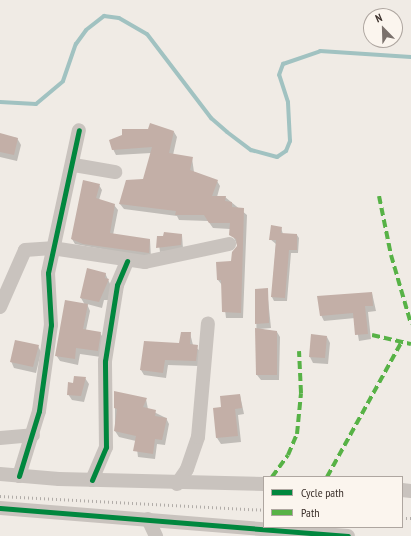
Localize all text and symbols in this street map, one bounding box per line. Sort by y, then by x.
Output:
north arrow [363,8,403,48]
text: N [373,10,384,25]
legend [263,476,403,528]
text: Cycle path [301,485,344,500]
text: Path [301,505,319,520]

